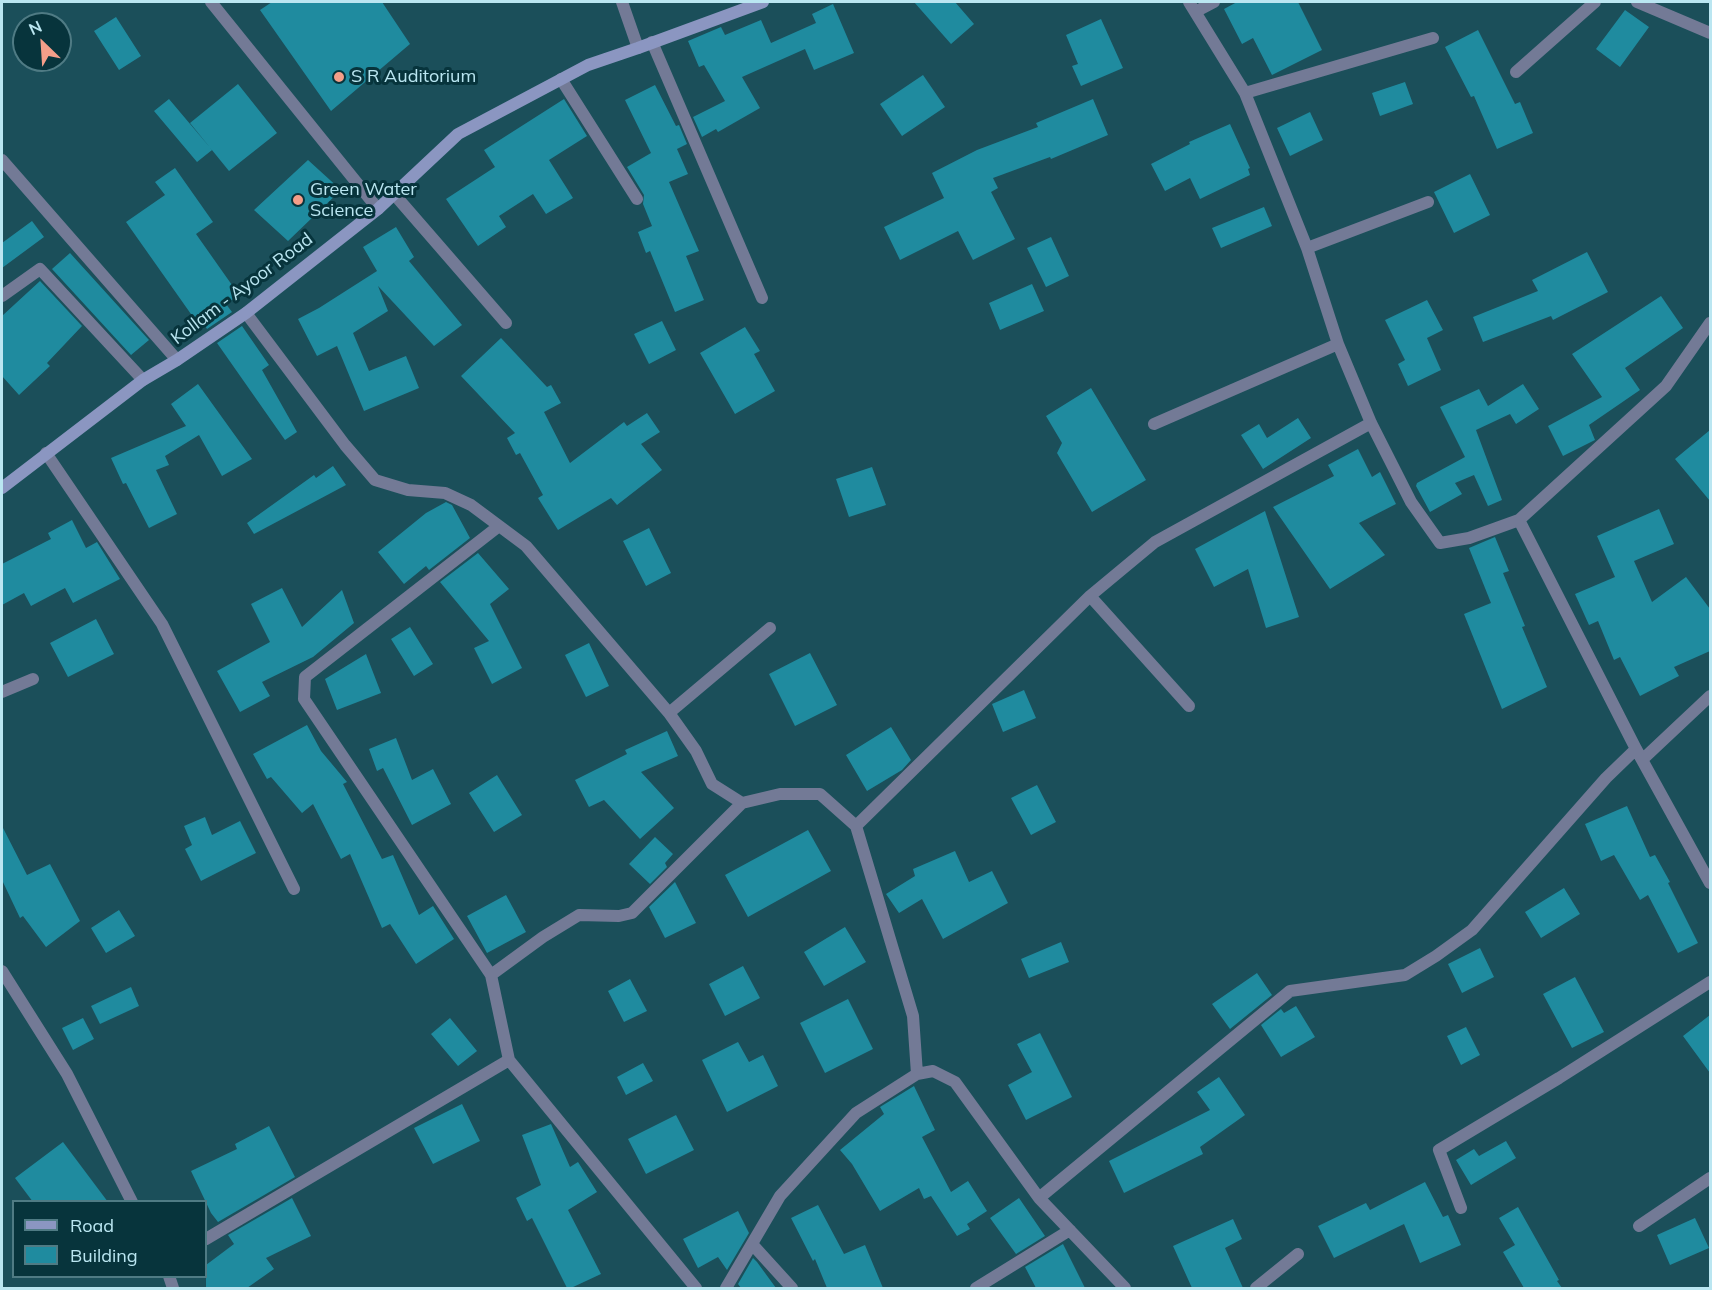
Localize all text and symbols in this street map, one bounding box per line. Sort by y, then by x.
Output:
north arrow [12,12,72,72]
text: N [26,16,45,39]
place label: S R Auditorium [351,66,476,88]
marker: S R Auditorium [332,70,346,84]
place label: Green Water Science [310,179,417,222]
marker: Green Water Science [291,193,305,207]
street label: Kollam - Ayoor Road [167,229,317,349]
legend [12,1200,207,1278]
text: Road [70,1214,114,1237]
text: Building [70,1244,138,1267]

